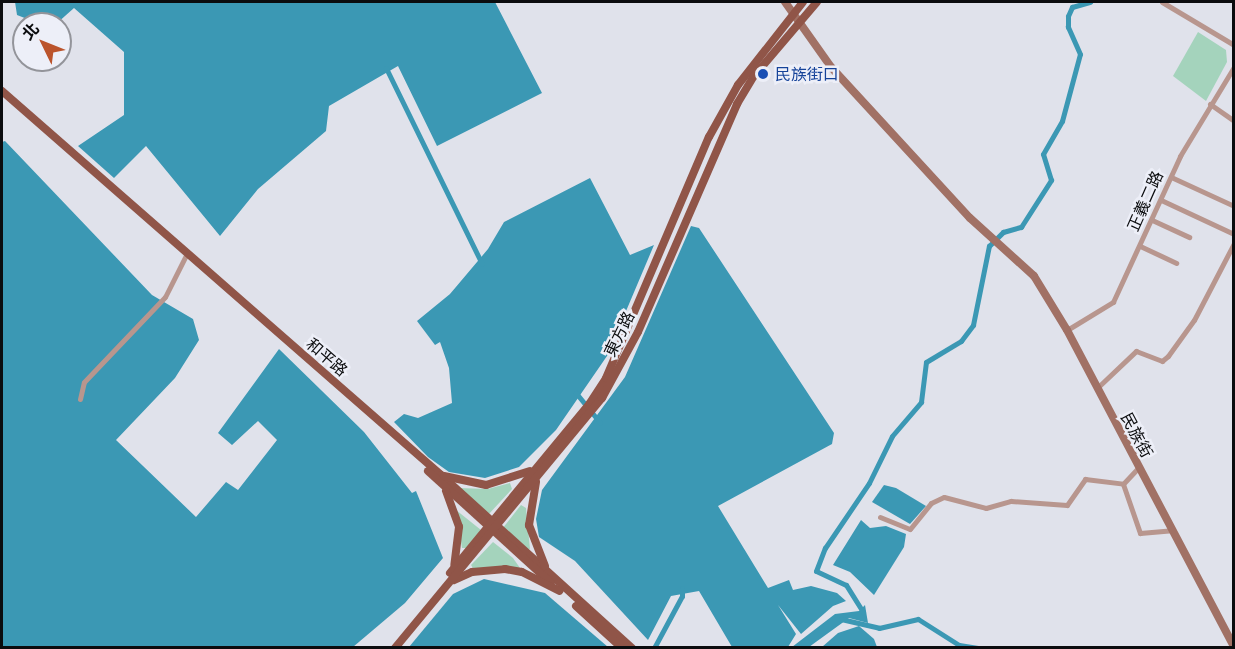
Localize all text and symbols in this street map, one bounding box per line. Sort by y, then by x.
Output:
north arrow [12,12,72,72]
text: 北 [18,18,43,44]
place label: 民族街口 [775,64,839,84]
marker: 民族街口 [756,67,770,81]
street label: 正義二路 [1123,168,1167,234]
street label: 東方路 [600,308,638,360]
street label: 和平路 [303,334,351,380]
street label: 民族街 [1117,409,1157,461]

